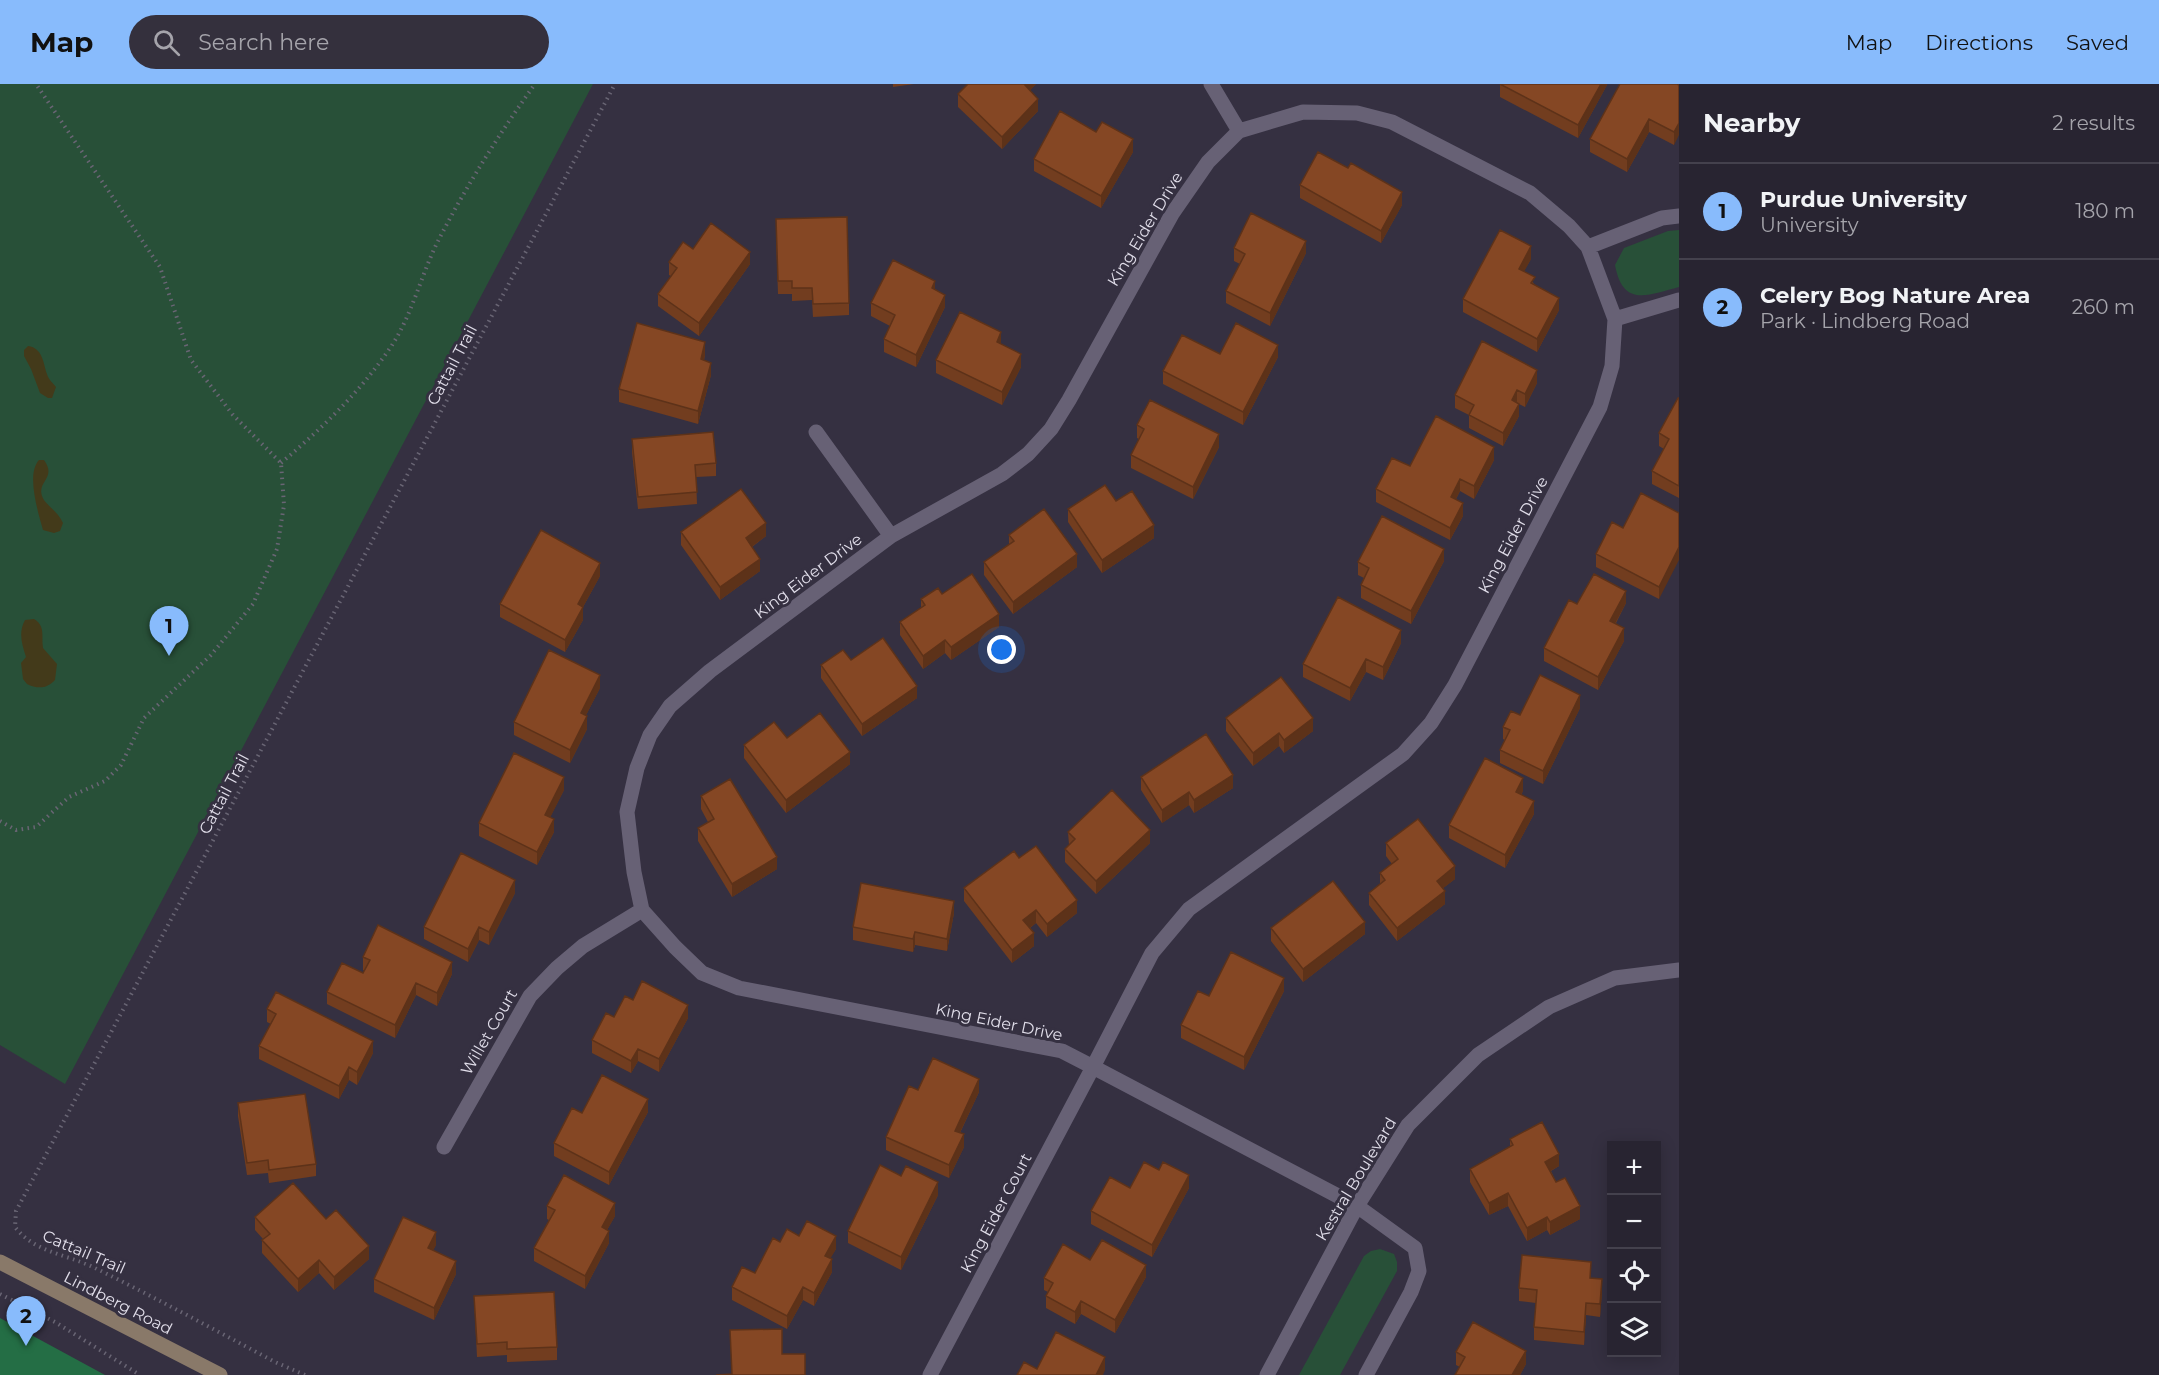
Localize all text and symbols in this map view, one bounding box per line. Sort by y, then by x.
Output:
search box [129,15,549,69]
text: Map [30,25,93,59]
icon: search [150,26,183,59]
text: Search here [198,29,329,56]
text: Map [1846,30,1892,55]
text: Directions [1925,30,2033,55]
text: Saved [2066,30,2129,55]
text: Nearby [1703,107,1800,139]
text: 2 results [2052,111,2135,135]
street label: King Eider Drive [1103,169,1187,289]
text: Purdue University [1760,186,1967,213]
text: 1 [1719,199,1726,223]
text: 180 m [2075,199,2135,223]
text: University [1760,213,1859,237]
text: Celery Bog Nature Area [1760,282,2030,309]
text: 2 [1717,295,1728,319]
text: 260 m [2072,295,2135,319]
text: Park · Lindberg Road [1760,309,1970,333]
street label: Cattail Trail [423,322,481,408]
street label: King Eider Drive [1474,473,1552,597]
street label: King Eider Drive [750,529,866,623]
pin: 1 [150,606,188,656]
your location [987,635,1016,664]
street label: Cattail Trail [195,751,253,837]
street label: Willet Court [457,985,521,1078]
street label: King Eider Drive [934,999,1064,1045]
street label: Kestral Boulevard [1312,1114,1400,1244]
map controls [1607,1141,1661,1357]
button: + [1607,1141,1661,1195]
street label: King Eider Court [956,1150,1036,1276]
button: − [1607,1195,1661,1249]
street label: Cattail Trail [40,1226,128,1278]
button: locate [1607,1249,1661,1303]
street label: Lindberg Road [61,1267,175,1339]
pin: 2 [6,1296,46,1346]
button: layers [1607,1303,1661,1357]

